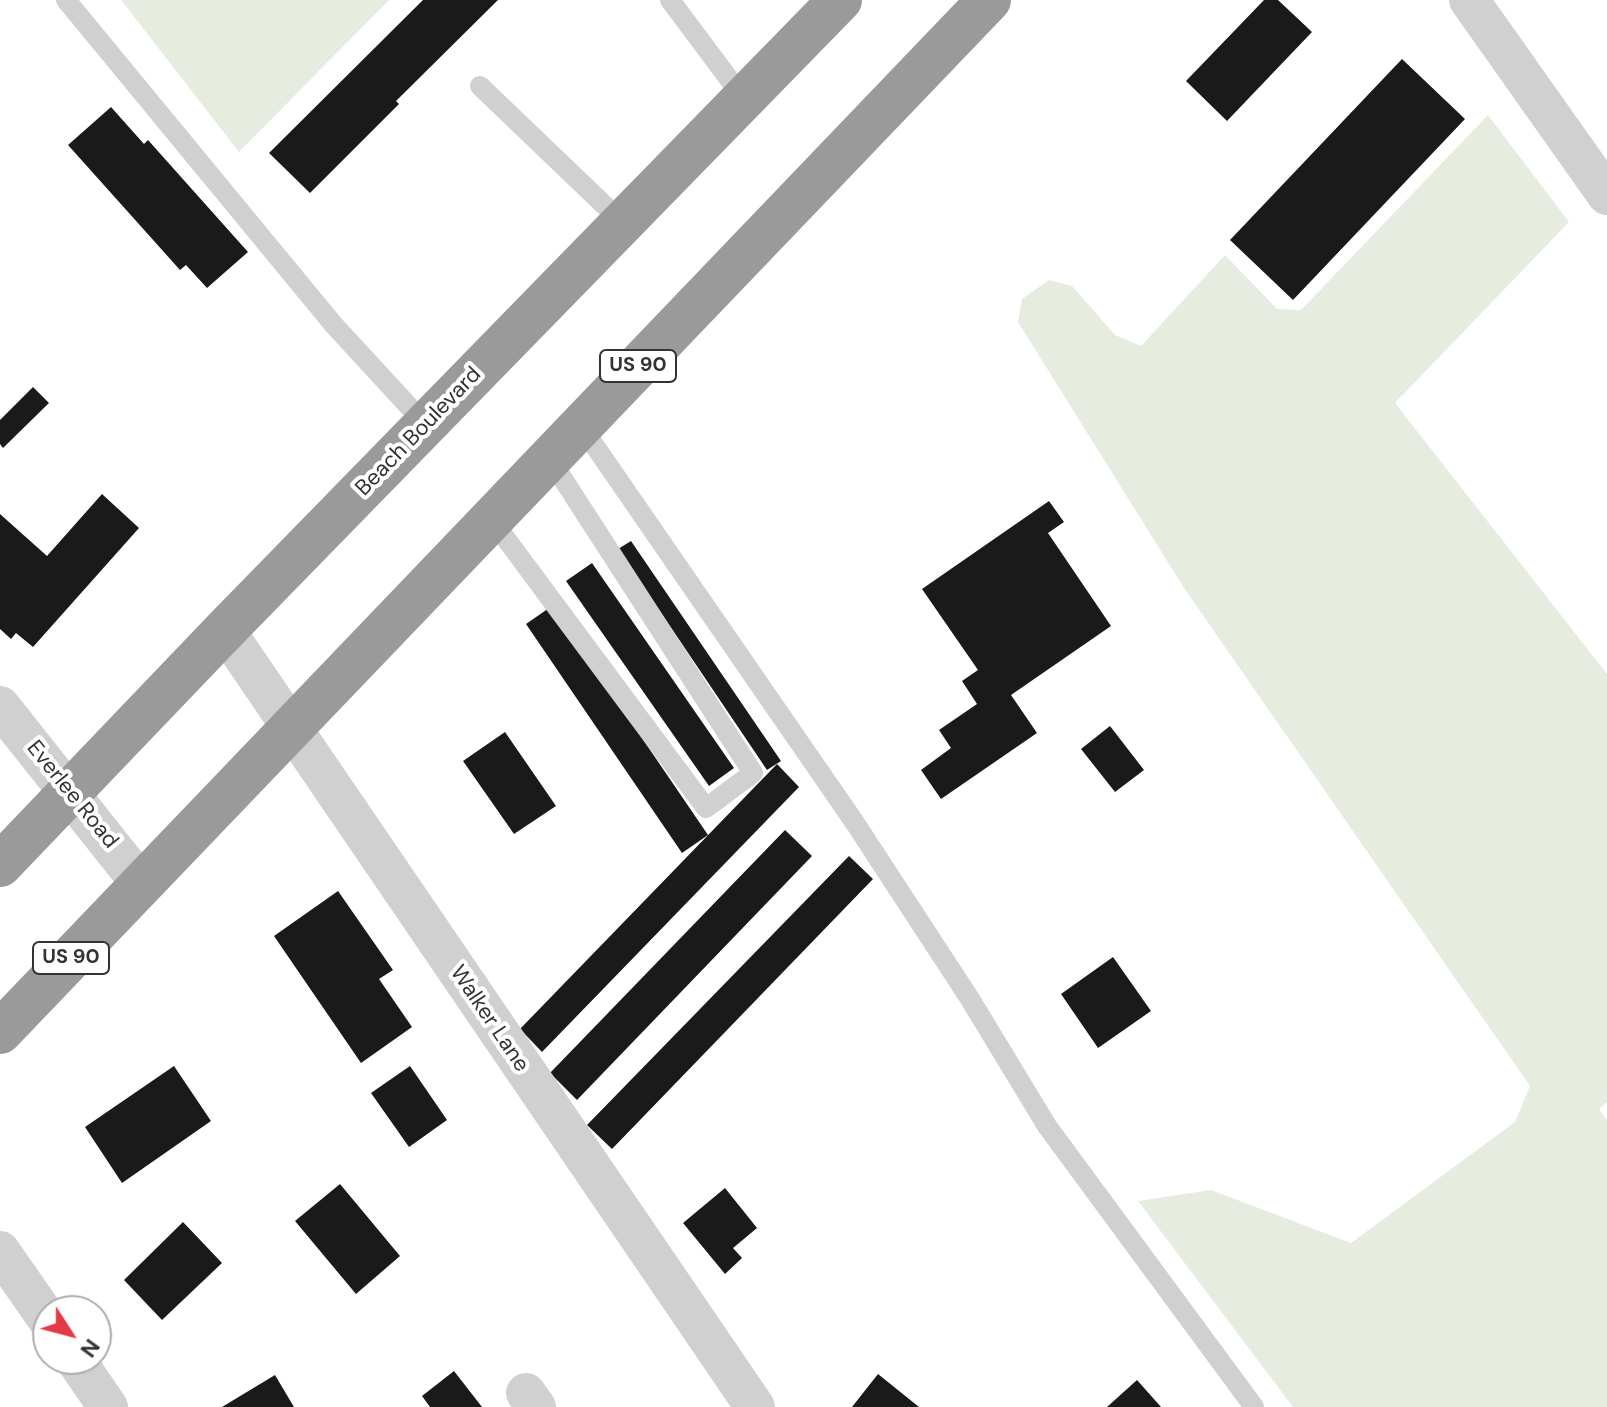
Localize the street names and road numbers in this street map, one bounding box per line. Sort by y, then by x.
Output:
road number: US 90 [600,350,676,382]
street label: Beach Boulevard [351,362,487,502]
street label: Everlee Road [20,736,124,854]
road number: US 90 [33,942,109,974]
street label: Walker Lane [444,961,534,1077]

